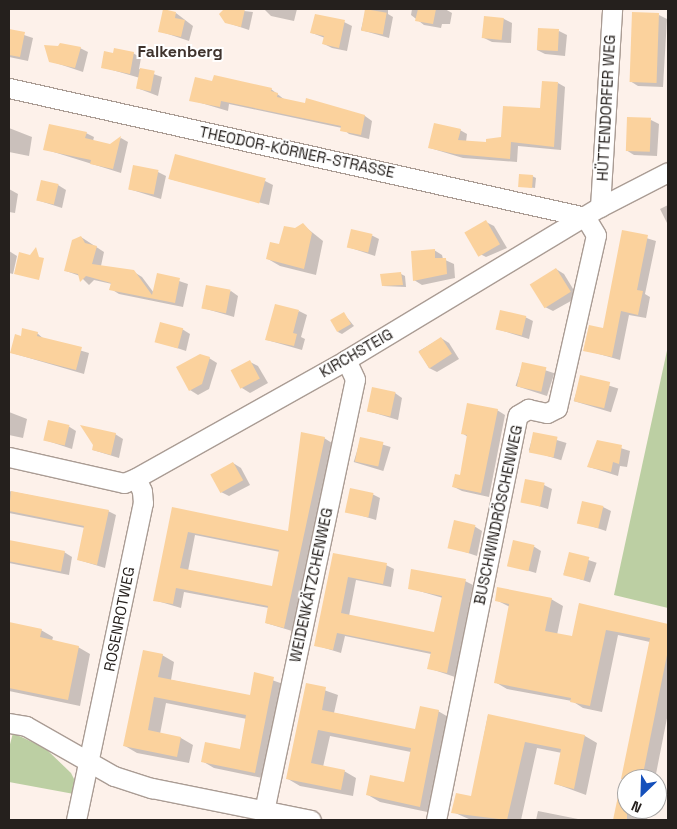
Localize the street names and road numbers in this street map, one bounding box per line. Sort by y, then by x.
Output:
street label: HÜTTENDORFER WEG [593,34,619,182]
street label: THEODOR-KÖRNER-STRASSE [198,122,396,182]
street label: KIRCHSTEIG [316,325,396,381]
street label: BUSCHWINDRÖSCHENWEG [470,423,526,607]
street label: WEIDENKÄTZCHENWEG [286,506,336,664]
street label: ROSENROTWEG [100,565,138,673]

